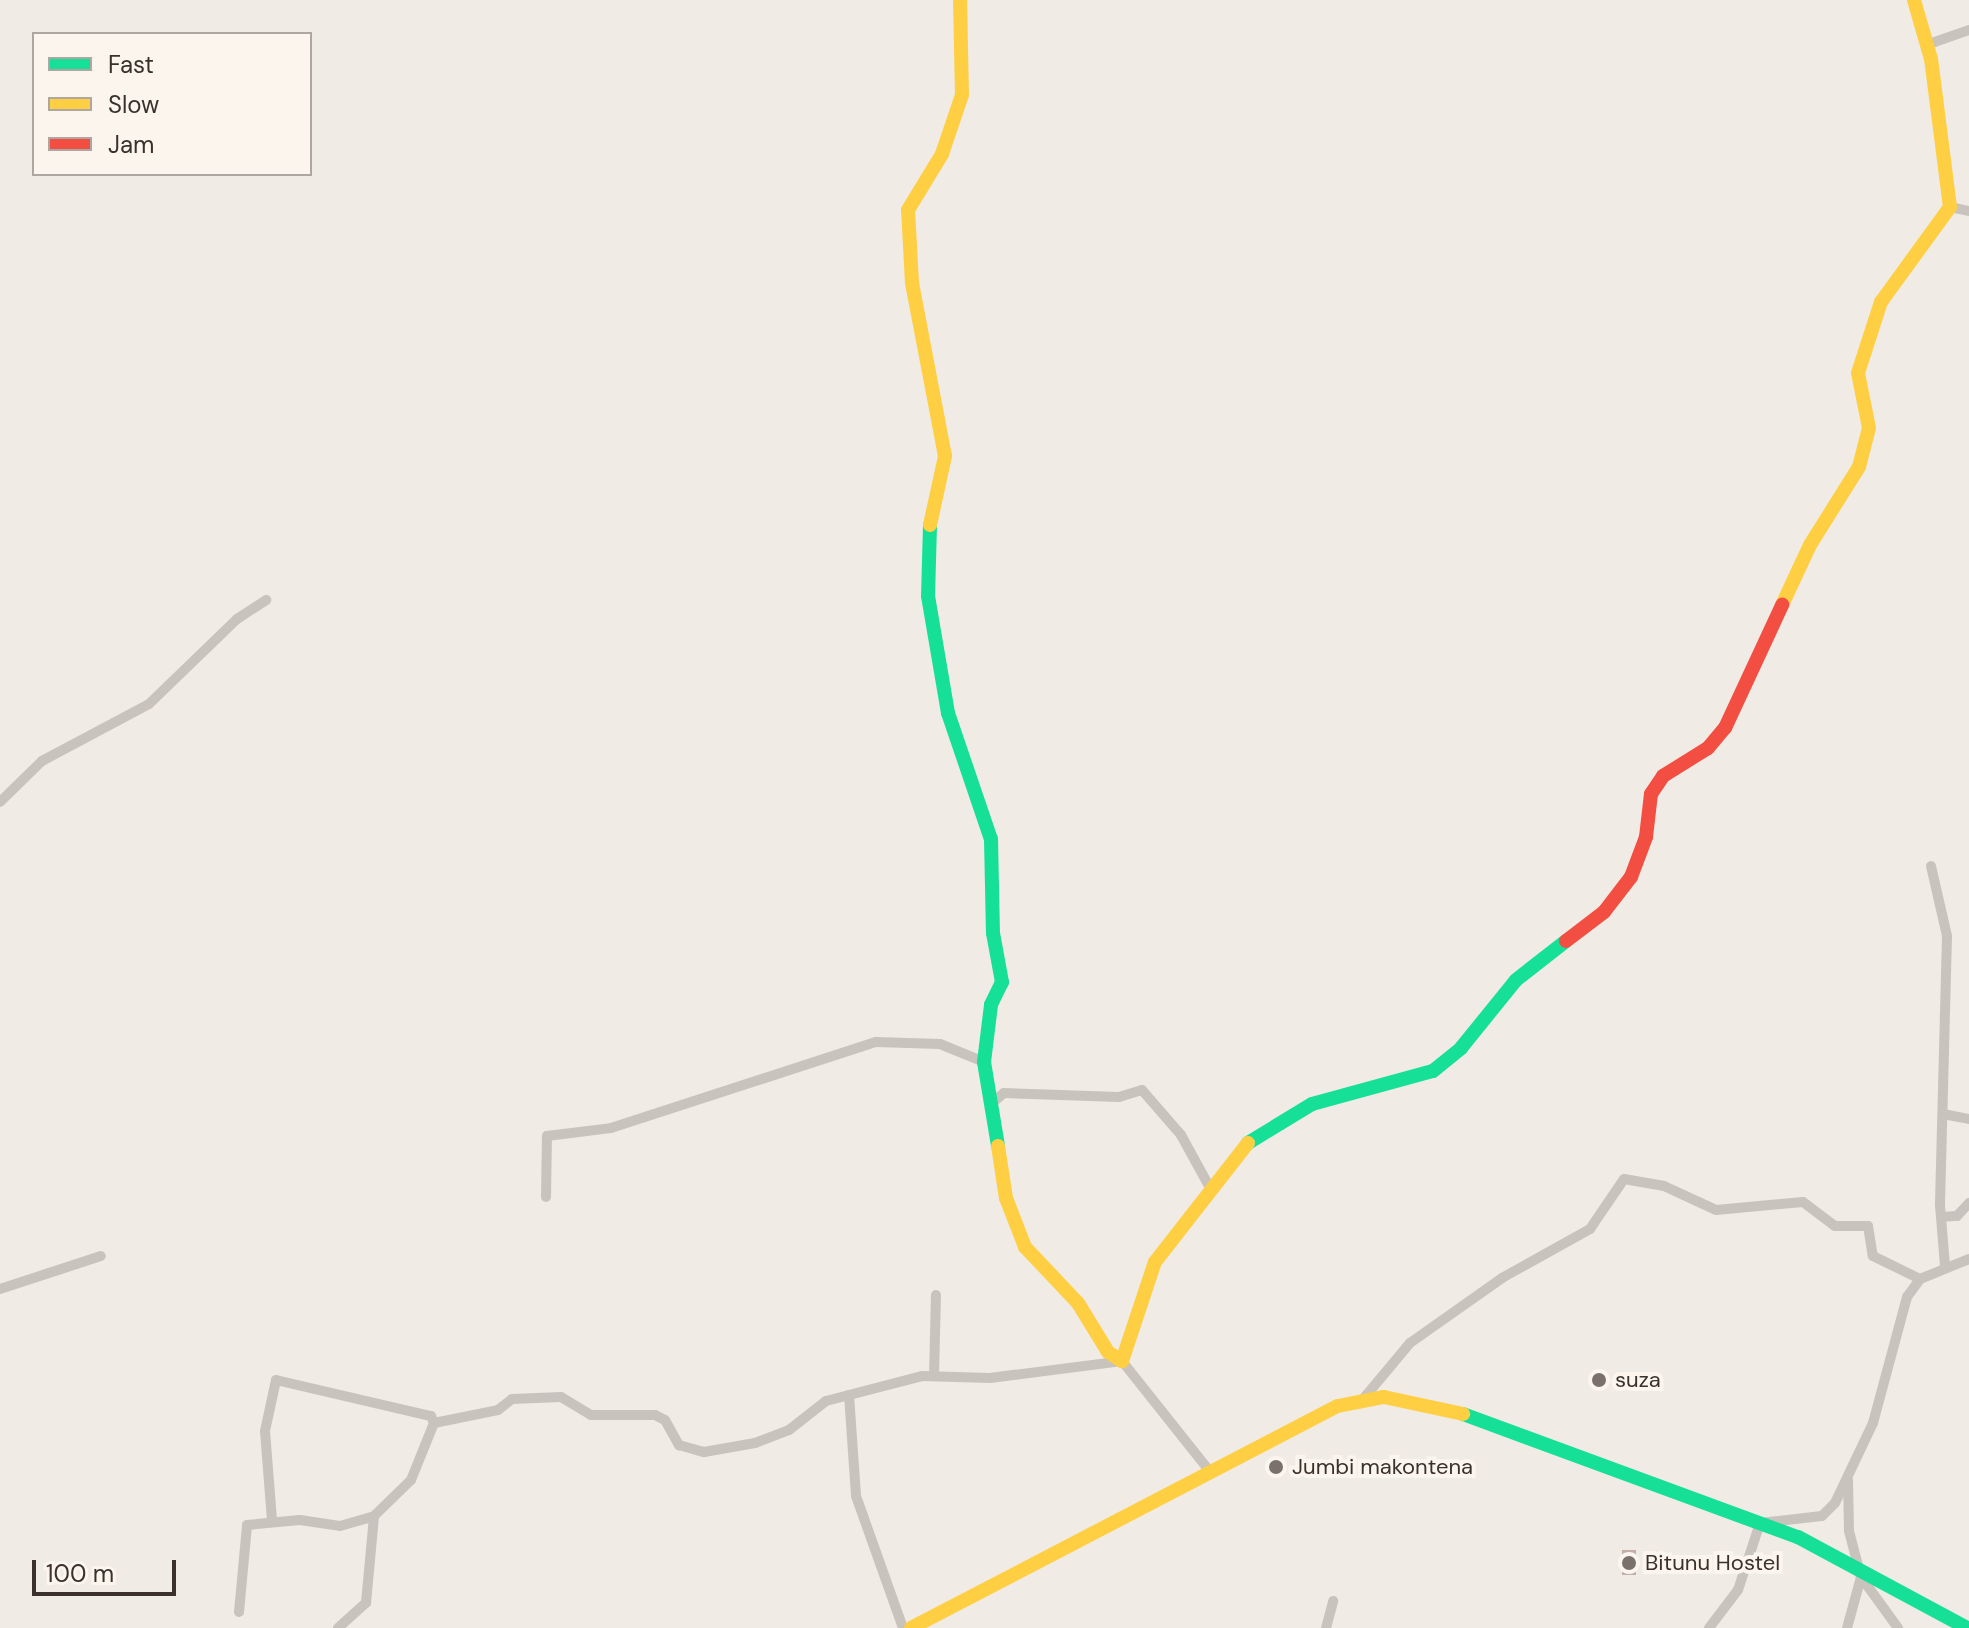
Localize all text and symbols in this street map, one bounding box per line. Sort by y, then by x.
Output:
legend [32,32,312,176]
text: Fast [108,49,154,80]
text: Slow [108,89,159,120]
text: Jam [108,129,154,160]
place label: suza [1615,1367,1661,1393]
marker: suza [1590,1371,1608,1389]
place label: Jumbi makontena [1292,1454,1473,1480]
marker: Jumbi makontena [1267,1458,1285,1476]
scale bar [36,1544,180,1594]
place label: Bitunu Hostel [1645,1550,1780,1576]
marker: Bitunu Hostel [1620,1554,1638,1572]
text: 100 m [46,1558,114,1589]

